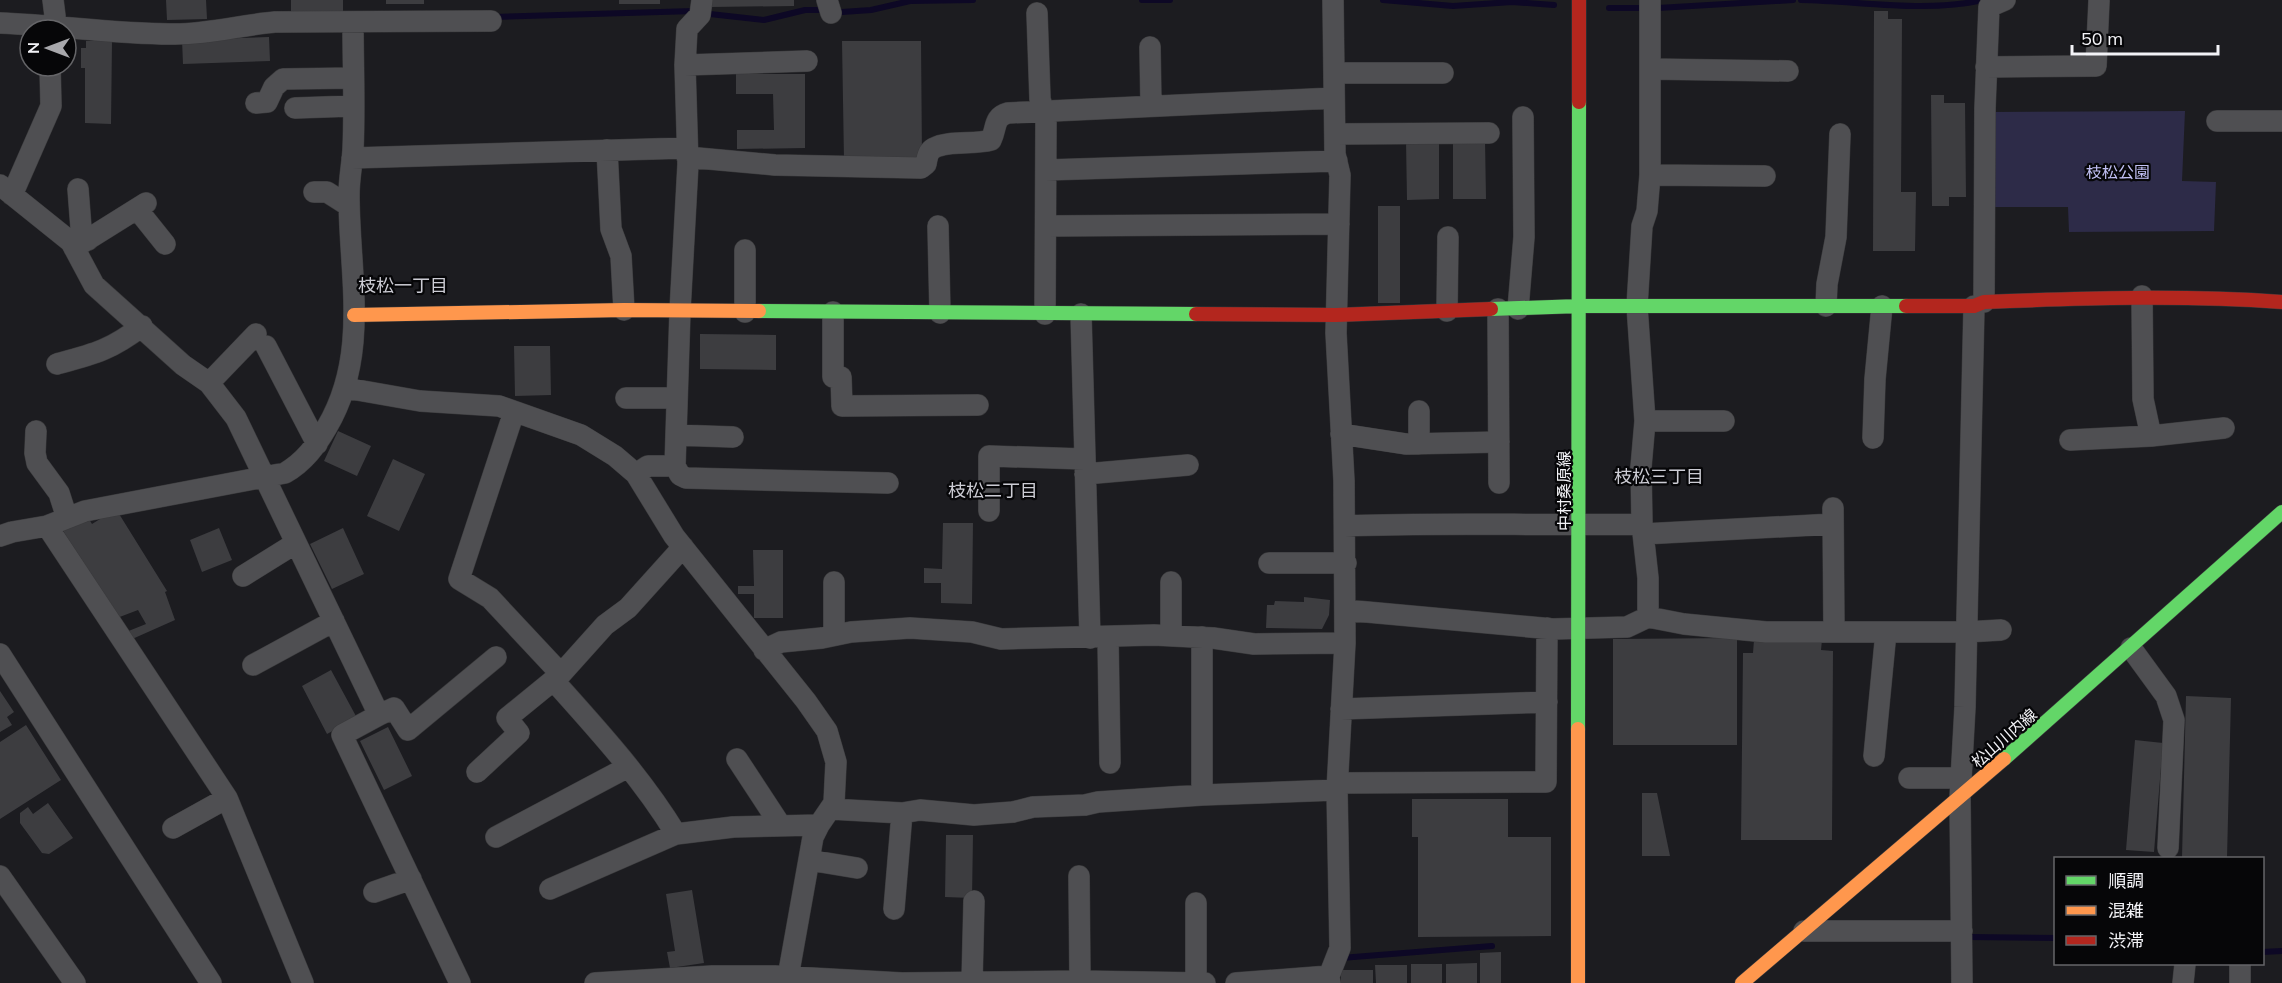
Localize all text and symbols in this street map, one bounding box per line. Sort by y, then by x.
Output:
north arrow [18,18,78,78]
scale bar [2072,18,2218,56]
text: 50 m [2081,27,2123,50]
text: N [23,42,43,54]
park label: 枝松公園 [2086,162,2150,182]
district label: 枝松一丁目 [358,274,448,297]
street label: 中村桑原線 [1554,451,1574,531]
district label: 枝松三丁目 [1614,465,1704,488]
district label: 枝松二丁目 [948,479,1038,502]
street label: 松山川内線 [1967,704,2041,772]
legend [2054,857,2264,965]
text: 順調 [2108,869,2144,892]
text: 混雑 [2108,899,2144,922]
text: 渋滞 [2108,929,2144,952]

